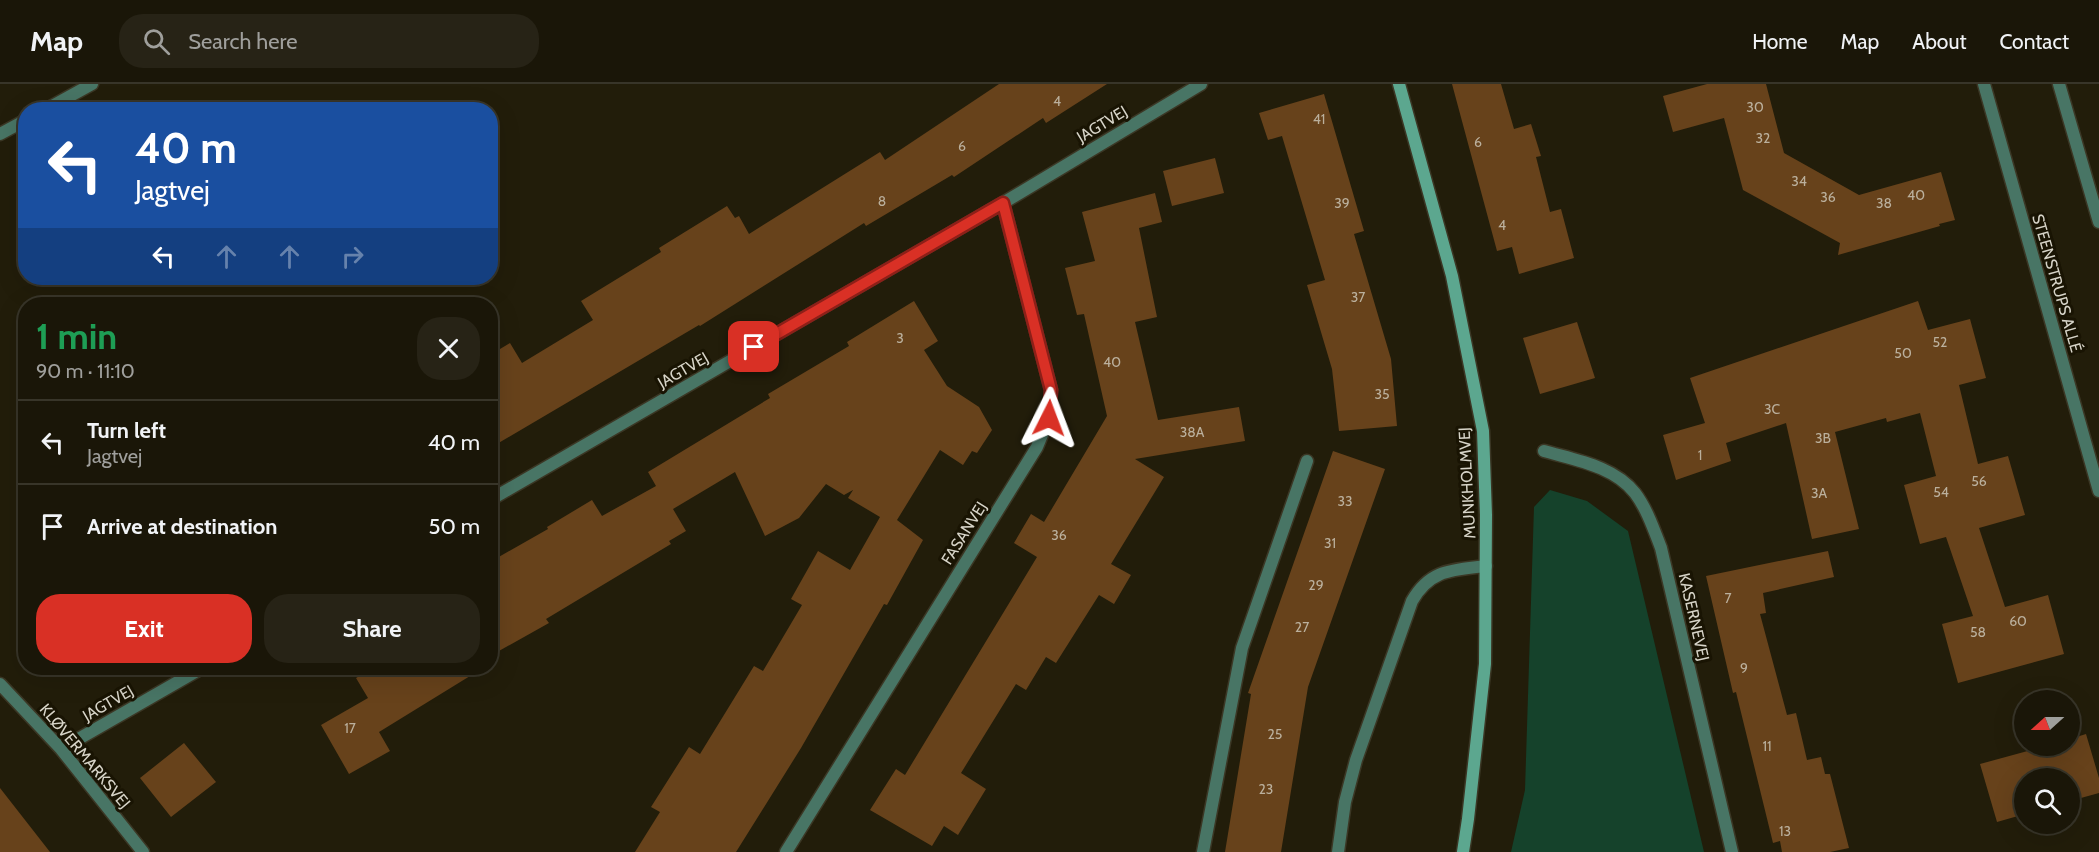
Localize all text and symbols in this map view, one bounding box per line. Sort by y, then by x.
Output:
search box [119,14,539,68]
text: Map [30,24,83,58]
icon: search [140,25,173,58]
text: Search here [188,28,297,55]
text: Home [1752,29,1808,54]
text: Map [1841,29,1879,54]
text: About [1912,29,1966,54]
text: Contact [1999,29,2069,54]
house number: 4 [1053,92,1061,110]
house number: 30 [1746,98,1764,116]
street label: JAGTVEJ [1072,102,1131,147]
house number: 41 [1313,110,1325,128]
text: 40 m [135,122,237,174]
icon: left [36,126,114,204]
house number: 32 [1756,129,1770,147]
house number: 6 [1474,133,1482,151]
house number: 6 [958,137,966,155]
house number: 34 [1791,172,1807,190]
text: Jagtvej [135,174,210,207]
house number: 40 [1907,186,1925,204]
house number: 36 [1820,188,1836,206]
house number: 8 [878,192,886,210]
house number: 39 [1334,194,1350,212]
house number: 38 [1876,194,1892,212]
street label: STEENSTRUPS ALLÉ [2028,212,2086,354]
house number: 4 [1498,216,1506,234]
icon: left [147,240,180,273]
icon: ahead [210,240,243,273]
icon: ahead [273,240,306,273]
icon: right [336,240,369,273]
house number: 37 [1351,288,1365,306]
text: 1 min [36,314,117,358]
button: close [417,317,480,380]
pin [728,321,779,372]
house number: 3 [896,329,904,347]
icon: arrive [737,330,770,363]
house number: 52 [1933,333,1947,351]
house number: 50 [1894,344,1912,362]
street label: JAGTVEJ [653,348,712,393]
house number: 40 [1103,353,1121,371]
text: 90 m · 11:10 [36,359,135,383]
house number: 35 [1374,385,1390,403]
position arrow [1017,386,1081,450]
house number: 3C [1764,400,1780,418]
text: Turn left [87,417,166,444]
house number: 38A [1180,423,1205,441]
icon: left [36,426,69,459]
street label: MUNKHOLMVEJ [1455,427,1479,539]
text: 40 m [428,429,480,456]
house number: 3B [1815,429,1831,447]
text: Jagtvej [87,444,142,468]
house number: 1 [1698,446,1702,464]
house number: 56 [1971,472,1987,490]
house number: 54 [1933,483,1949,501]
house number: 3A [1811,484,1827,502]
house number: 33 [1337,492,1353,510]
street label: FASANVEJ [937,498,991,568]
icon: arrive [36,510,69,543]
text: Arrive at destination [87,513,277,540]
text: 50 m [428,513,480,540]
house number: 36 [1051,526,1067,544]
house number: 31 [1324,534,1336,552]
street label: KASERNEVEJ [1675,571,1713,663]
house number: 29 [1308,576,1324,594]
house number: 7 [1724,589,1732,607]
button: Exit [36,594,252,663]
button: Share [264,594,480,663]
house number: 60 [2009,612,2027,630]
house number: 27 [1295,618,1309,636]
house number: 58 [1970,623,1986,641]
house number: 9 [1740,659,1748,677]
street label: JAGTVEJ [78,681,137,726]
north arrow [2014,690,2080,756]
map controls [2014,690,2080,834]
street label: KLØVERMARKSVEJ [36,700,134,812]
house number: 17 [344,719,356,737]
house number: 25 [1268,725,1282,743]
house number: 11 [1762,737,1772,755]
button: search [2014,768,2080,834]
house number: 23 [1259,780,1273,798]
house number: 13 [1779,822,1791,840]

